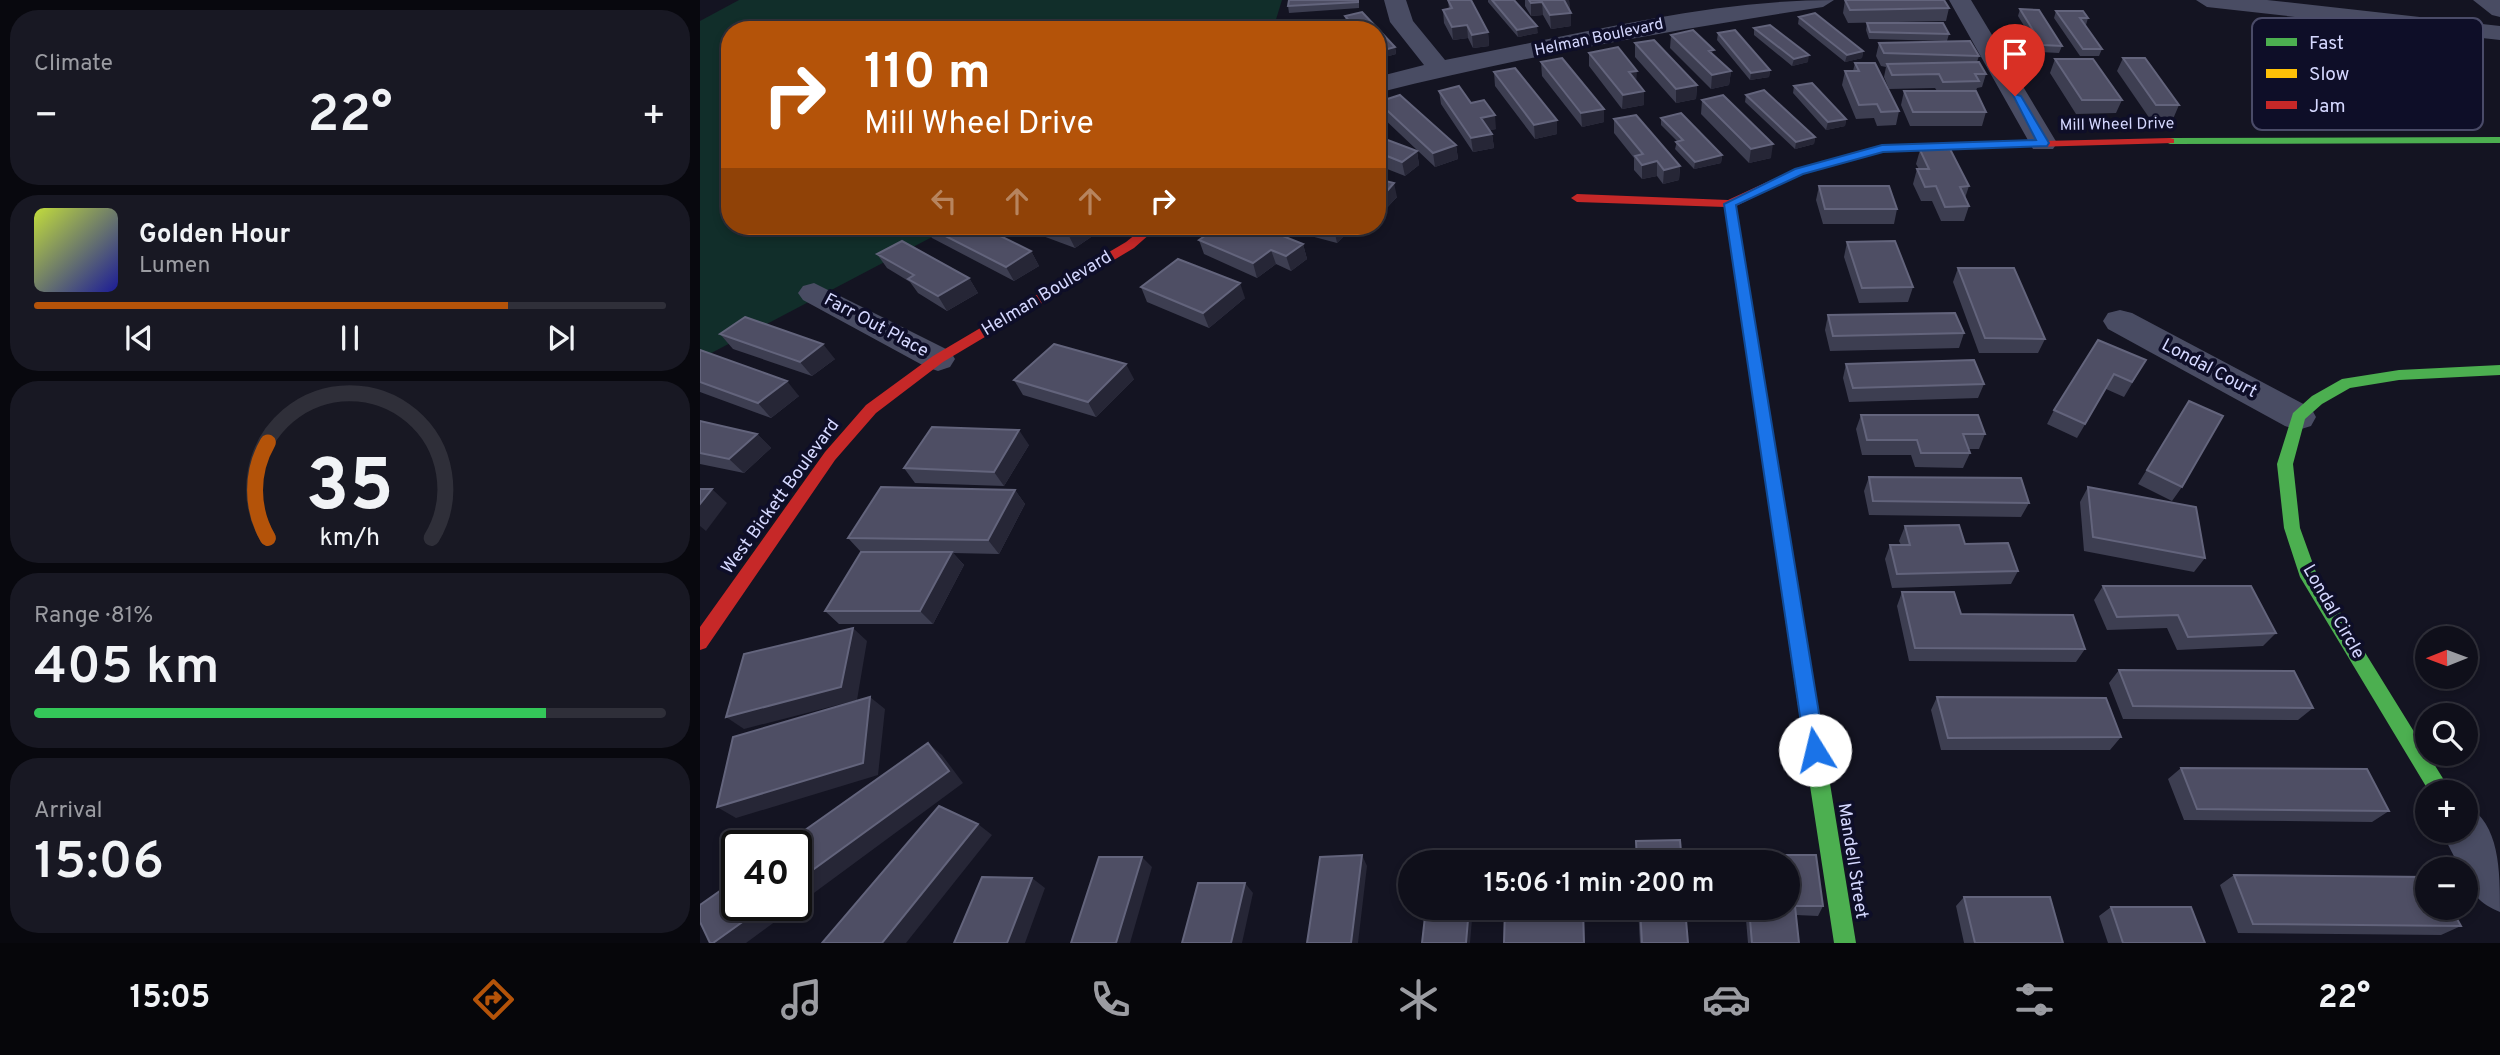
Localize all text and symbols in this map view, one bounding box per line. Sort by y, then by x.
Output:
street label: Helman Boulevard [1533,15,1665,61]
legend [2252,18,2483,130]
pin [1985,24,2045,96]
text: Fast [2309,32,2344,56]
icon: arrive [1996,35,2034,73]
text: 110 m [864,44,991,106]
icon: right [749,49,840,140]
text: Climate [34,50,113,79]
text: Slow [2309,63,2349,87]
text: 22° [307,84,393,150]
text: − [34,93,59,142]
text: + [641,93,666,142]
text: Jam [2309,95,2346,119]
text: Mill Wheel Drive [864,105,1094,145]
street label: Mill Wheel Drive [2059,114,2175,136]
icon: left [925,182,963,220]
icon: ahead [998,182,1036,220]
icon: ahead [1071,182,1109,220]
icon: right [1144,182,1182,220]
text: Golden Hour [139,219,290,252]
street label: Helman Boulevard [978,246,1116,342]
text: Lumen [139,252,210,281]
street label: Farr Out Place [820,289,932,363]
icon: previous [120,319,158,357]
icon: pause [331,319,369,357]
icon: next [542,319,580,357]
street label: Londal Court [2157,334,2261,404]
street label: West Bickett Boulevard [717,415,845,579]
text: 35 [306,444,394,536]
text: km/h [320,522,380,554]
street label: Londal Circle [2297,561,2369,663]
text: Range · 81% [34,602,153,631]
north arrow [2415,626,2478,690]
map controls [2415,626,2478,920]
text: 405 km [34,636,219,702]
button: search [2415,703,2478,766]
position arrow [1778,713,1852,787]
button: + [2415,780,2478,843]
text: Arrival [34,797,103,826]
street label: Mandell Street [1831,801,1873,921]
speed limit sign: 40 [721,830,812,921]
text: 15:06 [34,831,164,897]
button: − [2415,857,2478,920]
text: 15:06 · 1 min · 200 m [1484,868,1714,901]
icon: directions [469,975,518,1024]
icon: music [777,975,826,1024]
icon: phone [1086,975,1135,1024]
icon: climate [1394,975,1443,1024]
icon: car [1702,975,1751,1024]
icon: filters [2010,975,2059,1024]
text: 15:05 [130,979,210,1019]
text: 22° [2318,979,2370,1019]

